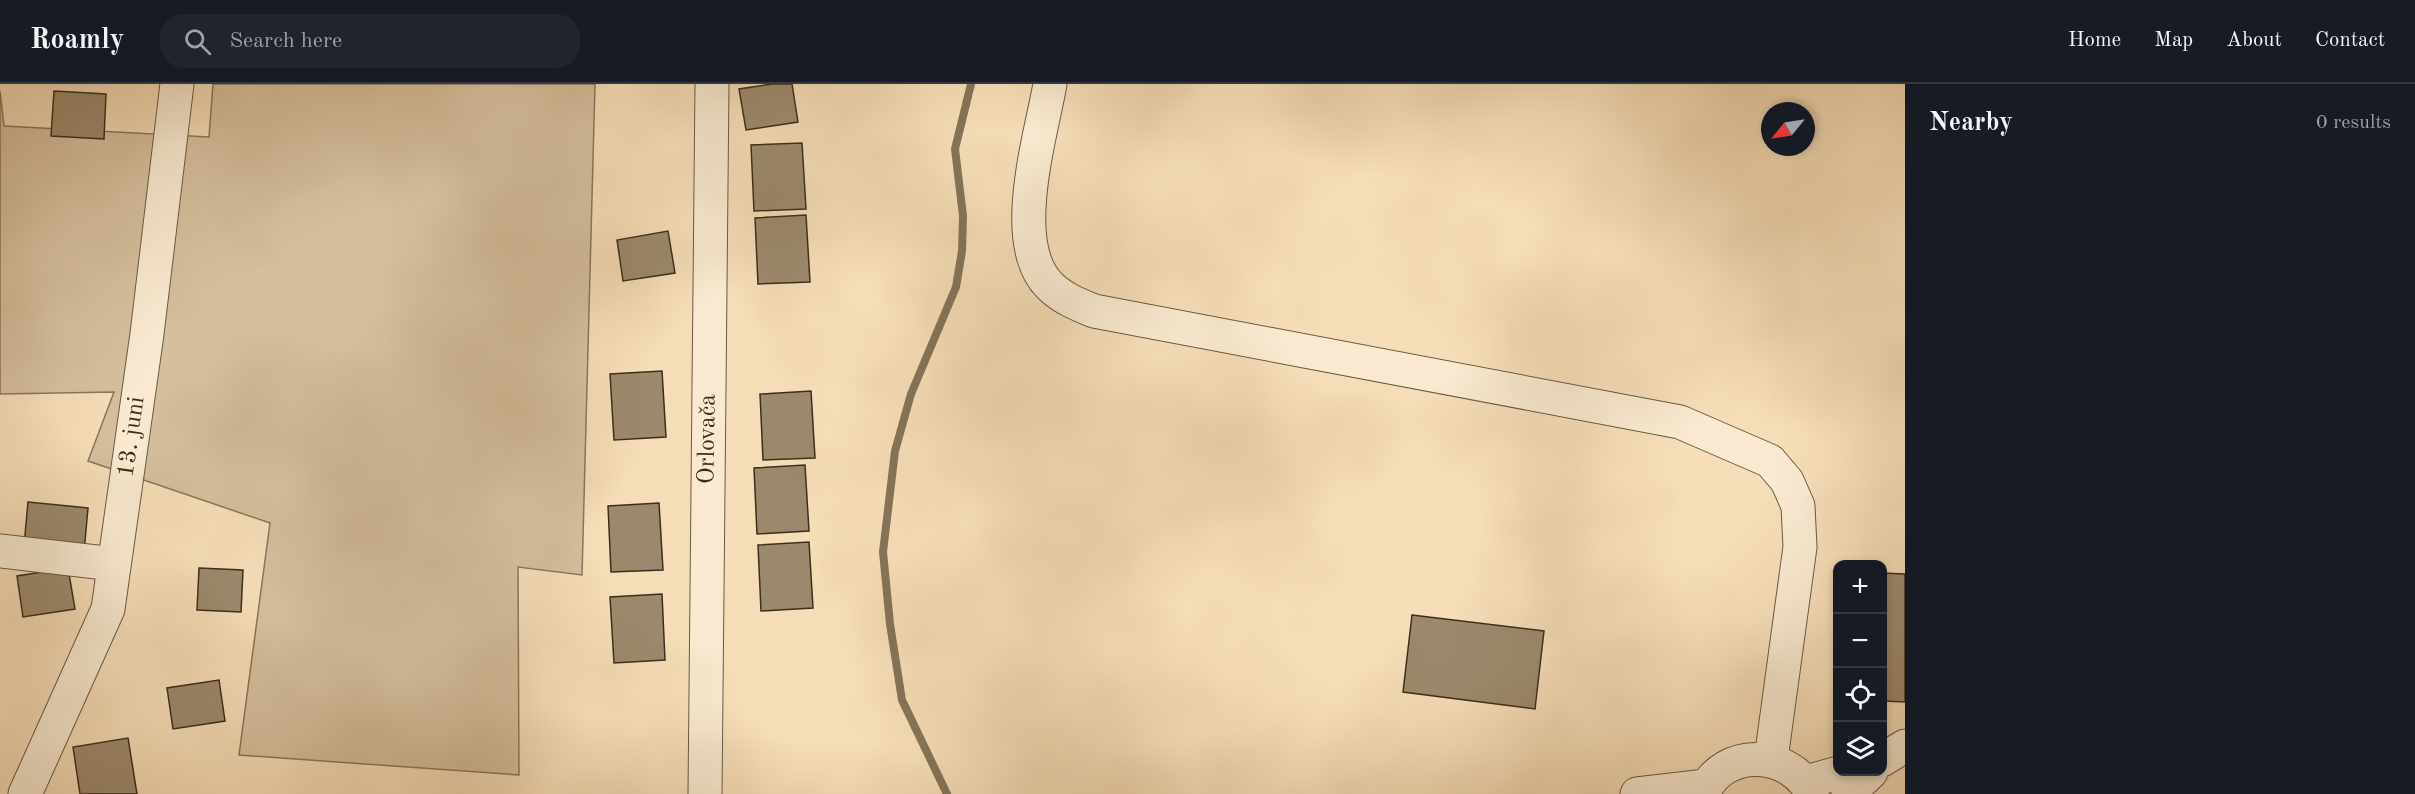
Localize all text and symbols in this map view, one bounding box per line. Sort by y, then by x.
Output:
search box [160,14,580,68]
icon: search [181,25,214,58]
text: Roamly [30,27,124,55]
text: Search here [229,30,342,52]
text: Home [2068,30,2121,51]
text: Map [2154,30,2193,51]
text: About [2226,30,2282,51]
text: Contact [2315,30,2385,51]
north arrow [1761,102,1815,156]
text: Nearby [1929,110,2013,136]
text: 0 results [2316,113,2391,133]
street label: Orlovača [695,394,721,484]
street label: 13. juni [114,395,150,479]
map controls [1833,560,1887,776]
button: + [1833,560,1887,614]
button: − [1833,614,1887,668]
button: locate [1833,668,1887,722]
button: layers [1833,722,1887,776]

